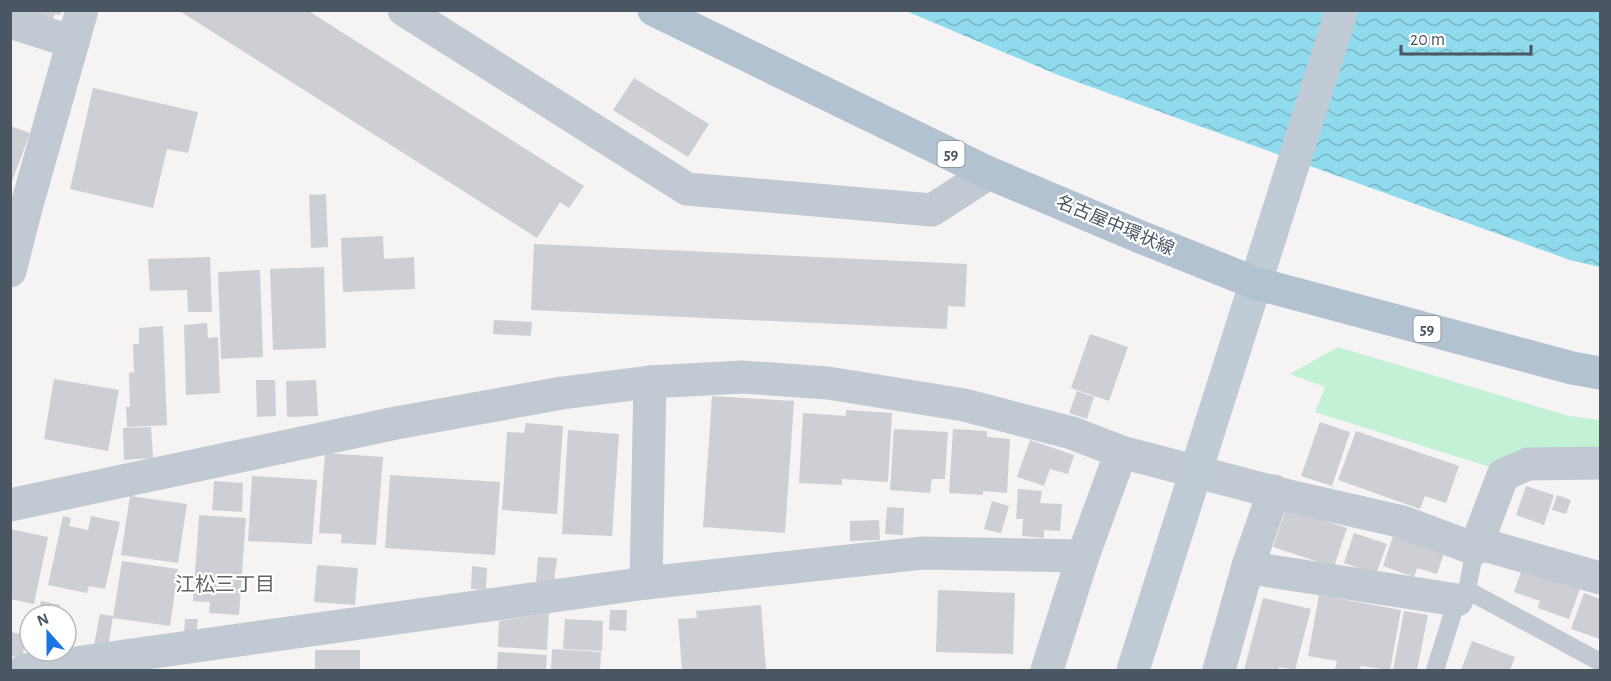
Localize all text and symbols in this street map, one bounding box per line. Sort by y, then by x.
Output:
scale bar [1401,18,1532,56]
text: 20 m [1410,31,1445,49]
road number: 59 [938,141,964,167]
street label: 名古屋中環状線 [1053,191,1177,259]
road number: 59 [1414,316,1440,342]
district label: 江松三丁目 [175,574,275,595]
north arrow [18,603,78,663]
text: N [35,610,51,629]

